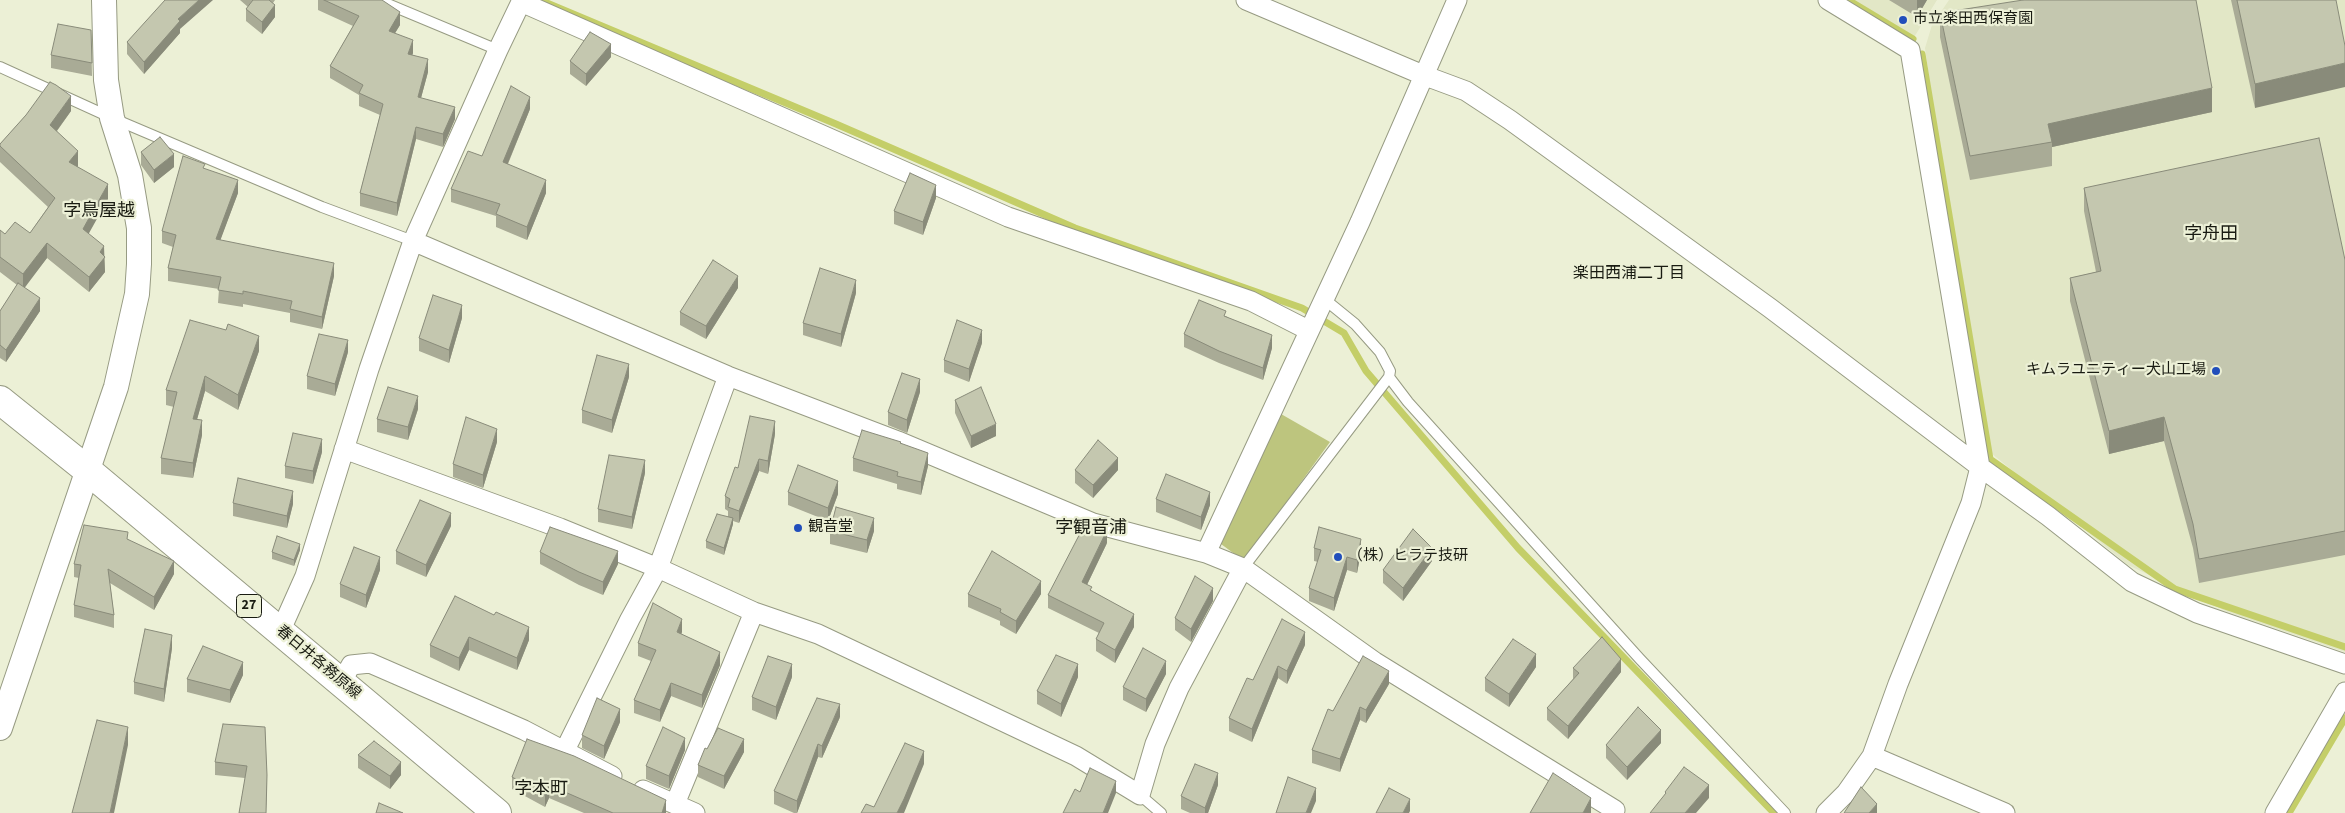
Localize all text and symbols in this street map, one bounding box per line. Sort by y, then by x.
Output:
place label: 市立楽田西保育園 [1913,11,2033,29]
marker: 市立楽田西保育園 [1897,14,1909,26]
district label: 字鳥屋越 [63,201,135,223]
district label: 字舟田 [2184,224,2238,246]
district label: 楽田西浦二丁目 [1573,264,1685,284]
place label: キムラユニティー犬山工場 [2026,362,2206,380]
marker: キムラユニティー犬山工場 [2210,365,2222,377]
district label: 字観音浦 [1055,518,1127,540]
place label: 観音堂 [808,519,853,537]
marker: 観音堂 [792,522,804,534]
place label: （株）ヒラテ技研 [1348,548,1468,566]
marker: （株）ヒラテ技研 [1332,551,1344,563]
road number: 27 [236,594,262,618]
street label: 春日井各務原線 [272,622,364,704]
district label: 字本町 [514,779,568,801]

